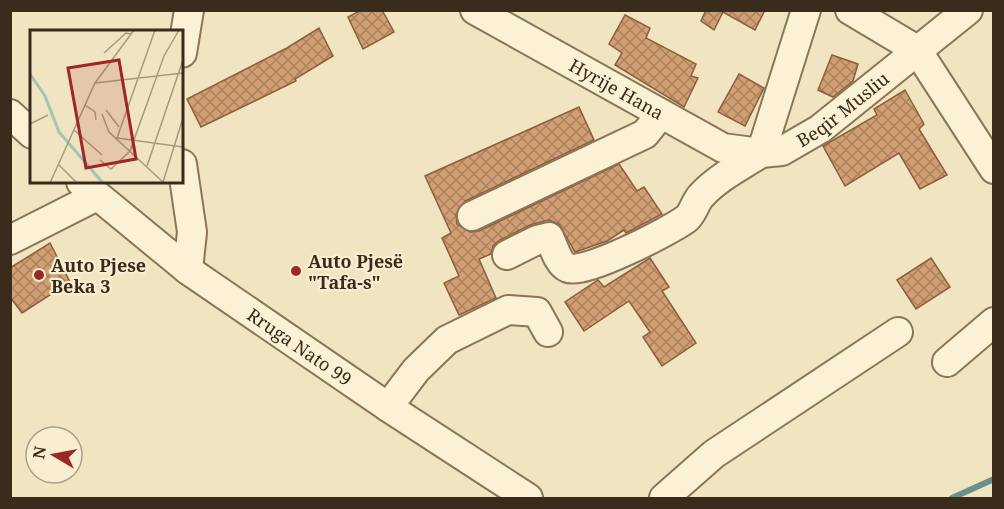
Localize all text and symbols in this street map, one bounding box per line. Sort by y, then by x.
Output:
inset map [30,30,183,183]
street label: Hyrije Hana [565,53,668,125]
street label: Beqir Musliu [792,66,894,152]
place label: Auto Pjesë "Tafa-s" [308,249,403,294]
place label: Auto Pjese Beka 3 [51,253,146,298]
marker: Auto Pjesë "Tafa-s" [289,264,303,278]
marker: Auto Pjese Beka 3 [32,268,46,282]
street label: Rruga Nato 99 [243,302,357,391]
north arrow [24,425,84,485]
text: N [27,444,51,461]

